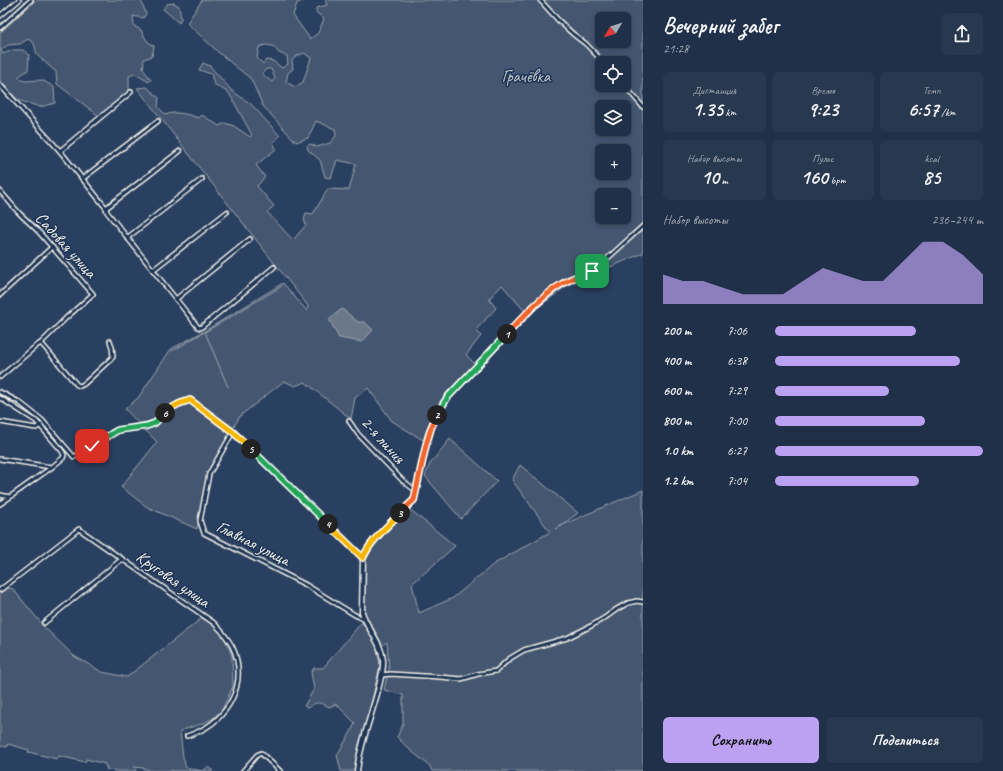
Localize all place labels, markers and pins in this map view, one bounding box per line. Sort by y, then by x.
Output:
pin [575,254,609,288]
pin: 1 [497,324,517,344]
pin: 6 [155,403,175,423]
pin: 2 [427,405,447,425]
pin [75,429,109,463]
pin: 5 [241,439,261,459]
pin: 3 [390,503,410,523]
pin: 4 [318,514,338,534]

